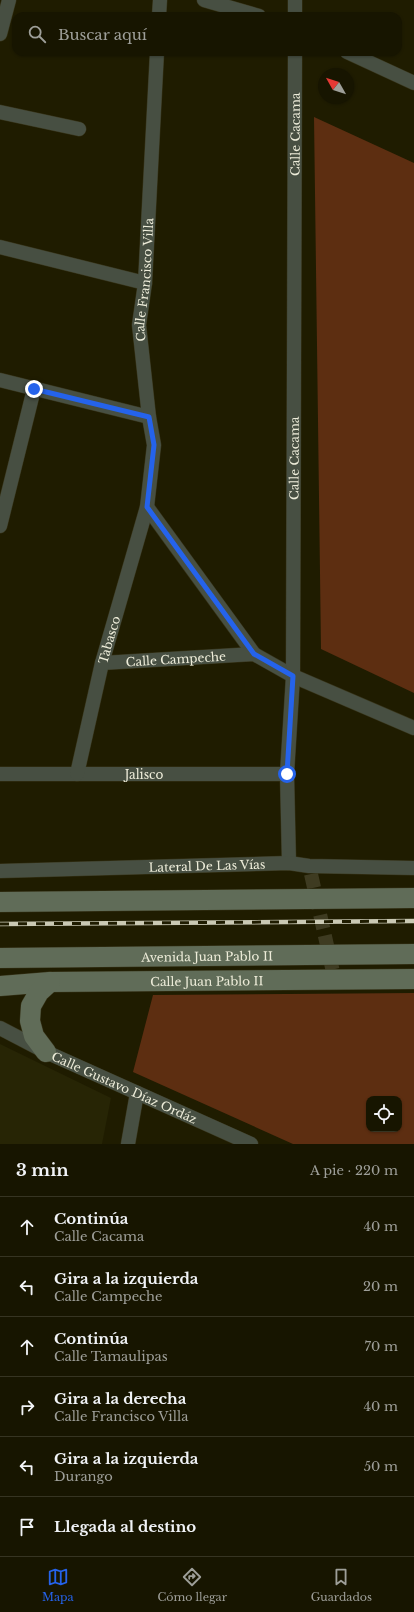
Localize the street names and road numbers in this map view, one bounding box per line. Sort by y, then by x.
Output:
street label: Calle Cacama [287,92,302,176]
street label: Calle Francisco Villa [132,217,156,342]
street label: Calle Cacama [286,416,301,500]
street label: Tabasco [95,614,123,665]
street label: Calle Campeche [125,648,226,669]
street label: Jalisco [123,767,164,782]
street label: Lateral De Las Vías [148,856,265,874]
street label: Avenida Juan Pablo II [140,948,273,964]
street label: Calle Juan Pablo II [150,973,263,989]
street label: Calle Gustavo Díaz Ordáz [50,1048,200,1127]

